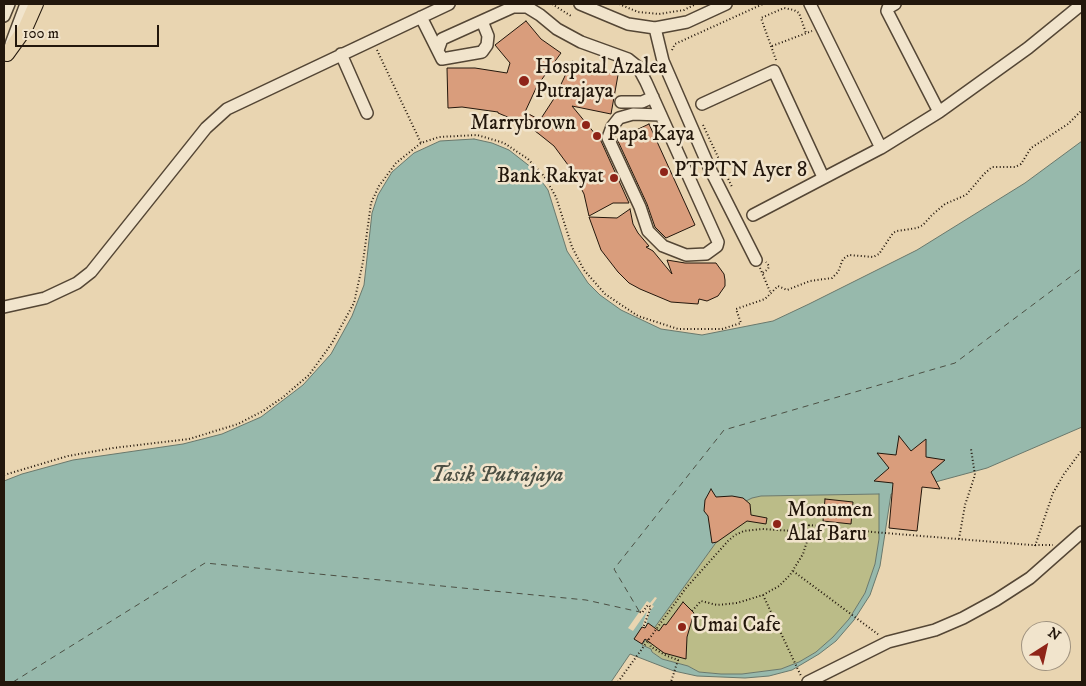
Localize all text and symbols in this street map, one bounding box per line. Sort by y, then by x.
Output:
scale bar [18,15,161,47]
text: 100 m [23,24,59,43]
place label: Hospital Azalea Putrajaya [535,56,667,106]
marker: Hospital Azalea Putrajaya [517,74,531,88]
place label: Marrybrown [470,112,576,138]
marker: Marrybrown [580,119,592,131]
place label: Papa Kaya [607,123,695,149]
marker: Papa Kaya [591,130,603,142]
place label: PTPTN Ayer 8 [674,159,807,185]
place label: Bank Rakyat [497,165,604,191]
marker: PTPTN Ayer 8 [658,166,670,178]
marker: Bank Rakyat [608,172,620,184]
water label: Tasik Putrajaya [430,463,564,489]
place label: Monumen Alaf Baru [787,499,872,549]
marker: Monumen Alaf Baru [771,518,783,530]
place label: Umai Cafe [692,614,781,640]
marker: Umai Cafe [676,621,688,633]
north arrow [1021,621,1071,671]
text: N [1044,624,1064,645]

